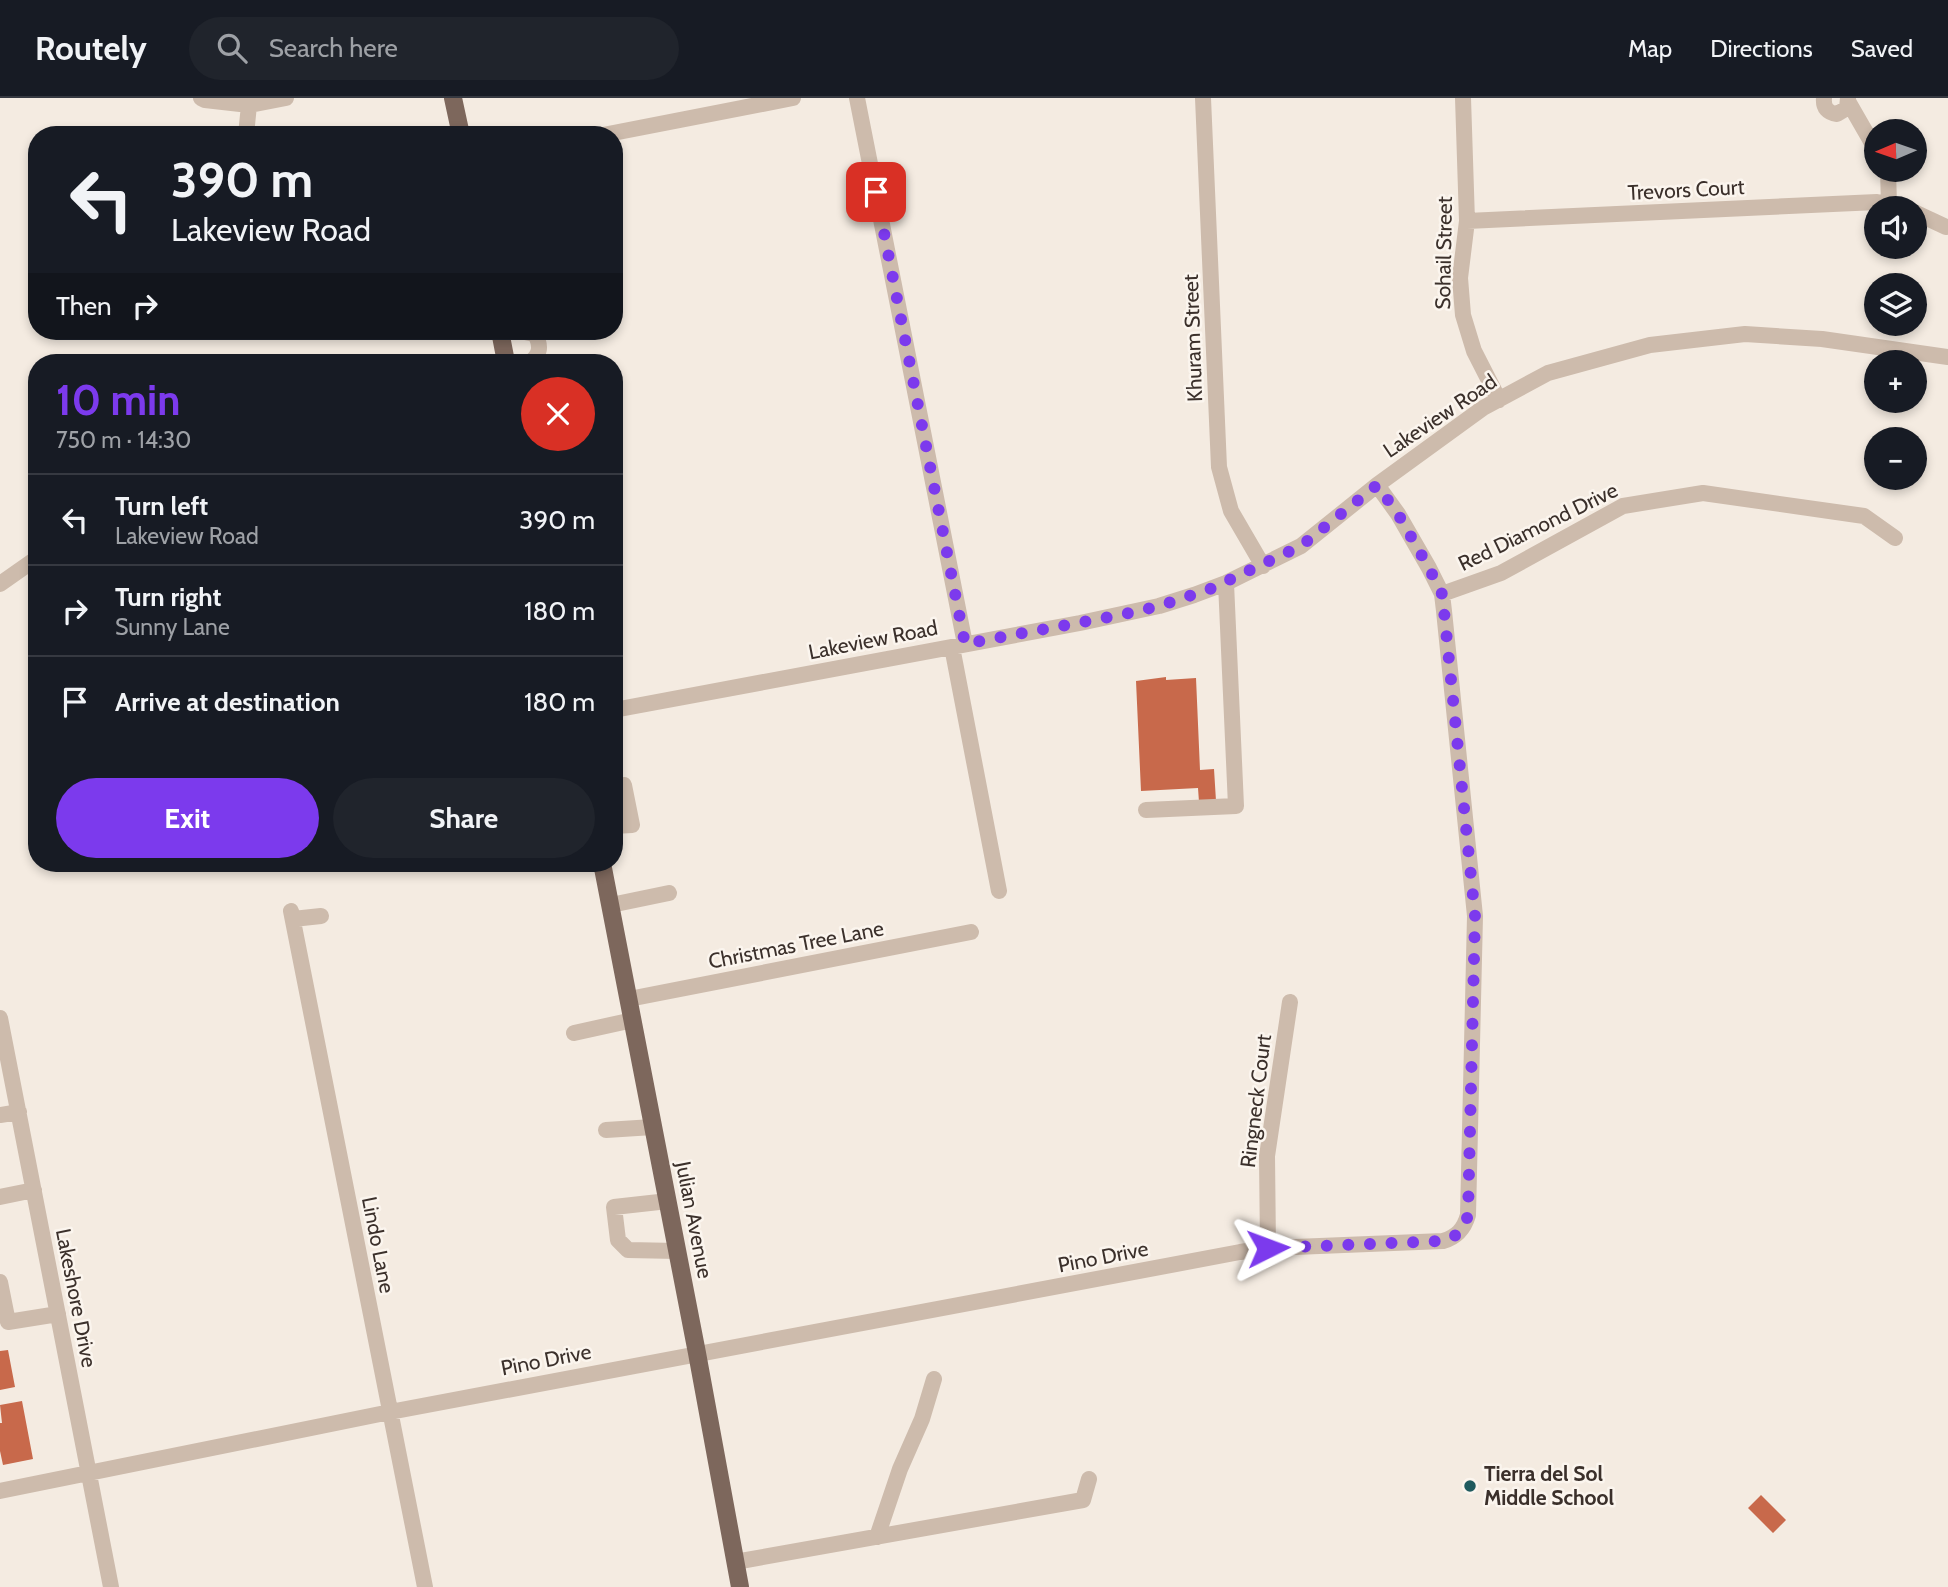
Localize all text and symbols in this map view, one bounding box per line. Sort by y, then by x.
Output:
search box [189,17,679,80]
text: Routely [35,28,147,68]
icon: search [213,29,251,67]
text: Search here [269,32,398,64]
text: Map [1628,34,1672,63]
text: Directions [1710,34,1813,63]
text: Saved [1851,34,1913,63]
north arrow [1864,119,1927,182]
map controls [1864,119,1927,490]
text: 390 m [171,150,313,209]
icon: left [56,154,147,245]
pin [846,162,906,222]
icon: arrive [857,173,895,211]
street label: Trevors Court [1627,174,1745,205]
street label: Sohail Street [1430,196,1457,310]
button: sound [1864,196,1927,259]
text: Lakeview Road [171,210,371,249]
button: layers [1864,273,1927,336]
street label: Khuram Street [1178,274,1207,402]
icon: right [126,287,164,325]
text: Then [56,290,112,322]
button: + [1864,350,1927,413]
street label: Lakeview Road [1378,369,1501,463]
text: 10 min [56,374,180,426]
button: close [521,377,595,451]
text: 750 m · 14:30 [56,426,191,454]
button: − [1864,427,1927,490]
street label: Red Diamond Drive [1454,477,1622,576]
text: Turn left [115,490,208,522]
icon: left [56,501,94,539]
text: 390 m [519,504,595,536]
text: Lakeview Road [115,522,259,550]
text: Turn right [115,581,221,613]
icon: right [56,592,94,630]
text: 180 m [524,595,595,627]
text: Sunny Lane [115,613,230,641]
street label: Lakeview Road [806,615,940,664]
icon: arrive [56,683,94,721]
text: Arrive at destination [115,686,340,718]
text: 180 m [524,686,595,718]
button: Exit [56,778,319,858]
button: Share [333,778,595,858]
street label: Christmas Tree Lane [706,915,886,974]
street label: Ringneck Court [1235,1033,1276,1169]
street label: Julian Avenue [671,1158,718,1281]
street label: Lindo Lane [357,1195,400,1296]
position arrow [1231,1211,1305,1285]
street label: Lakeshore Drive [51,1226,102,1370]
street label: Pino Drive [1056,1235,1150,1278]
street label: Pino Drive [499,1338,593,1381]
place label: Tierra del Sol Middle School [1484,1461,1615,1510]
marker: Tierra del Sol Middle School [1462,1478,1478,1494]

